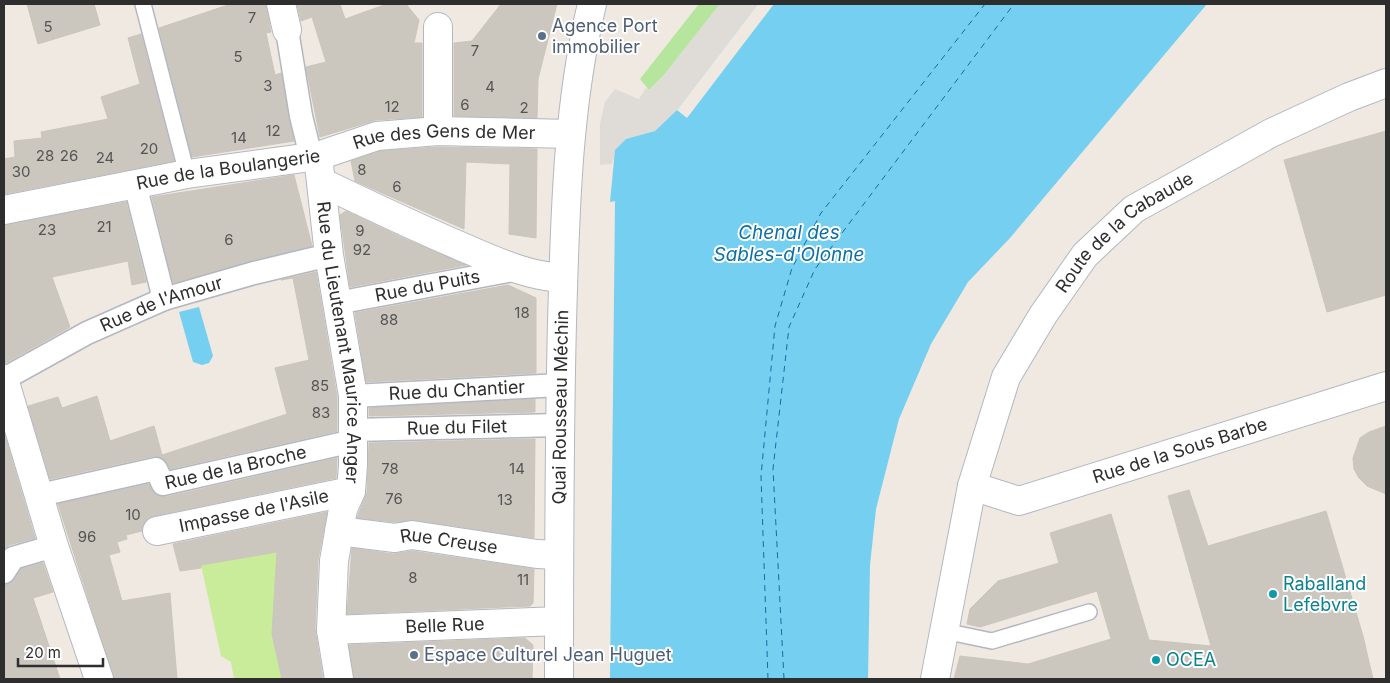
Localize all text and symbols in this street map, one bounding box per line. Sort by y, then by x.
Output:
house number: 7 [248,8,256,27]
place label: Agence Port immobilier [552,15,658,57]
house number: 5 [43,17,53,36]
marker: Agence Port immobilier [536,30,548,42]
house number: 7 [471,41,479,60]
house number: 5 [233,47,243,66]
house number: 3 [263,76,273,95]
house number: 4 [485,77,495,96]
house number: 6 [460,95,470,114]
house number: 12 [384,97,400,116]
house number: 2 [519,98,529,117]
street label: Rue des Gens de Mer [350,120,536,153]
house number: 12 [265,121,281,140]
house number: 14 [231,128,247,147]
house number: 20 [140,139,158,158]
street label: Rue de la Boulangerie [134,145,321,194]
house number: 28 [36,146,54,165]
house number: 26 [60,146,78,165]
house number: 24 [96,148,114,167]
house number: 8 [357,160,367,179]
house number: 30 [12,162,30,181]
street label: Route de la Cabaude [1051,167,1197,296]
house number: 6 [392,177,402,196]
street label: Rue du Lieutenant Maurice Anger [313,200,364,485]
house number: 21 [96,217,112,236]
house number: 23 [38,220,56,239]
house number: 9 [355,221,365,240]
water label: Chenal des Sables-d'Olonne [713,221,865,266]
house number: 6 [224,230,234,249]
house number: 92 [353,240,371,259]
street label: Rue du Puits [373,265,482,306]
street label: Rue de l'Amour [97,272,225,336]
house number: 18 [514,303,530,322]
street label: Quai Rousseau Méchin [548,309,572,505]
house number: 88 [380,310,398,329]
house number: 85 [311,376,329,395]
street label: Rue du Chantier [388,376,526,404]
house number: 83 [312,403,330,422]
street label: Rue de la Sous Barbe [1090,413,1270,487]
street label: Rue du Filet [407,415,507,439]
street label: Rue de la Broche [163,441,308,493]
house number: 78 [381,459,399,478]
house number: 14 [509,459,525,478]
street label: Impasse de l'Asile [177,485,331,536]
house number: 76 [385,489,403,508]
house number: 13 [497,490,513,509]
house number: 10 [125,505,141,524]
street label: Rue Creuse [398,524,499,558]
house number: 96 [78,527,96,546]
house number: 8 [408,568,418,587]
house number: 11 [517,570,529,589]
place label: Raballand Lefebvre [1283,573,1366,615]
marker: Raballand Lefebvre [1267,588,1279,600]
street label: Belle Rue [405,613,485,637]
scale bar [18,636,102,668]
text: 20 m [25,643,61,662]
place label: Espace Culturel Jean Huguet [424,644,672,665]
marker: Espace Culturel Jean Huguet [408,649,420,661]
place label: OCEA [1166,649,1216,670]
marker: OCEA [1150,654,1162,666]

